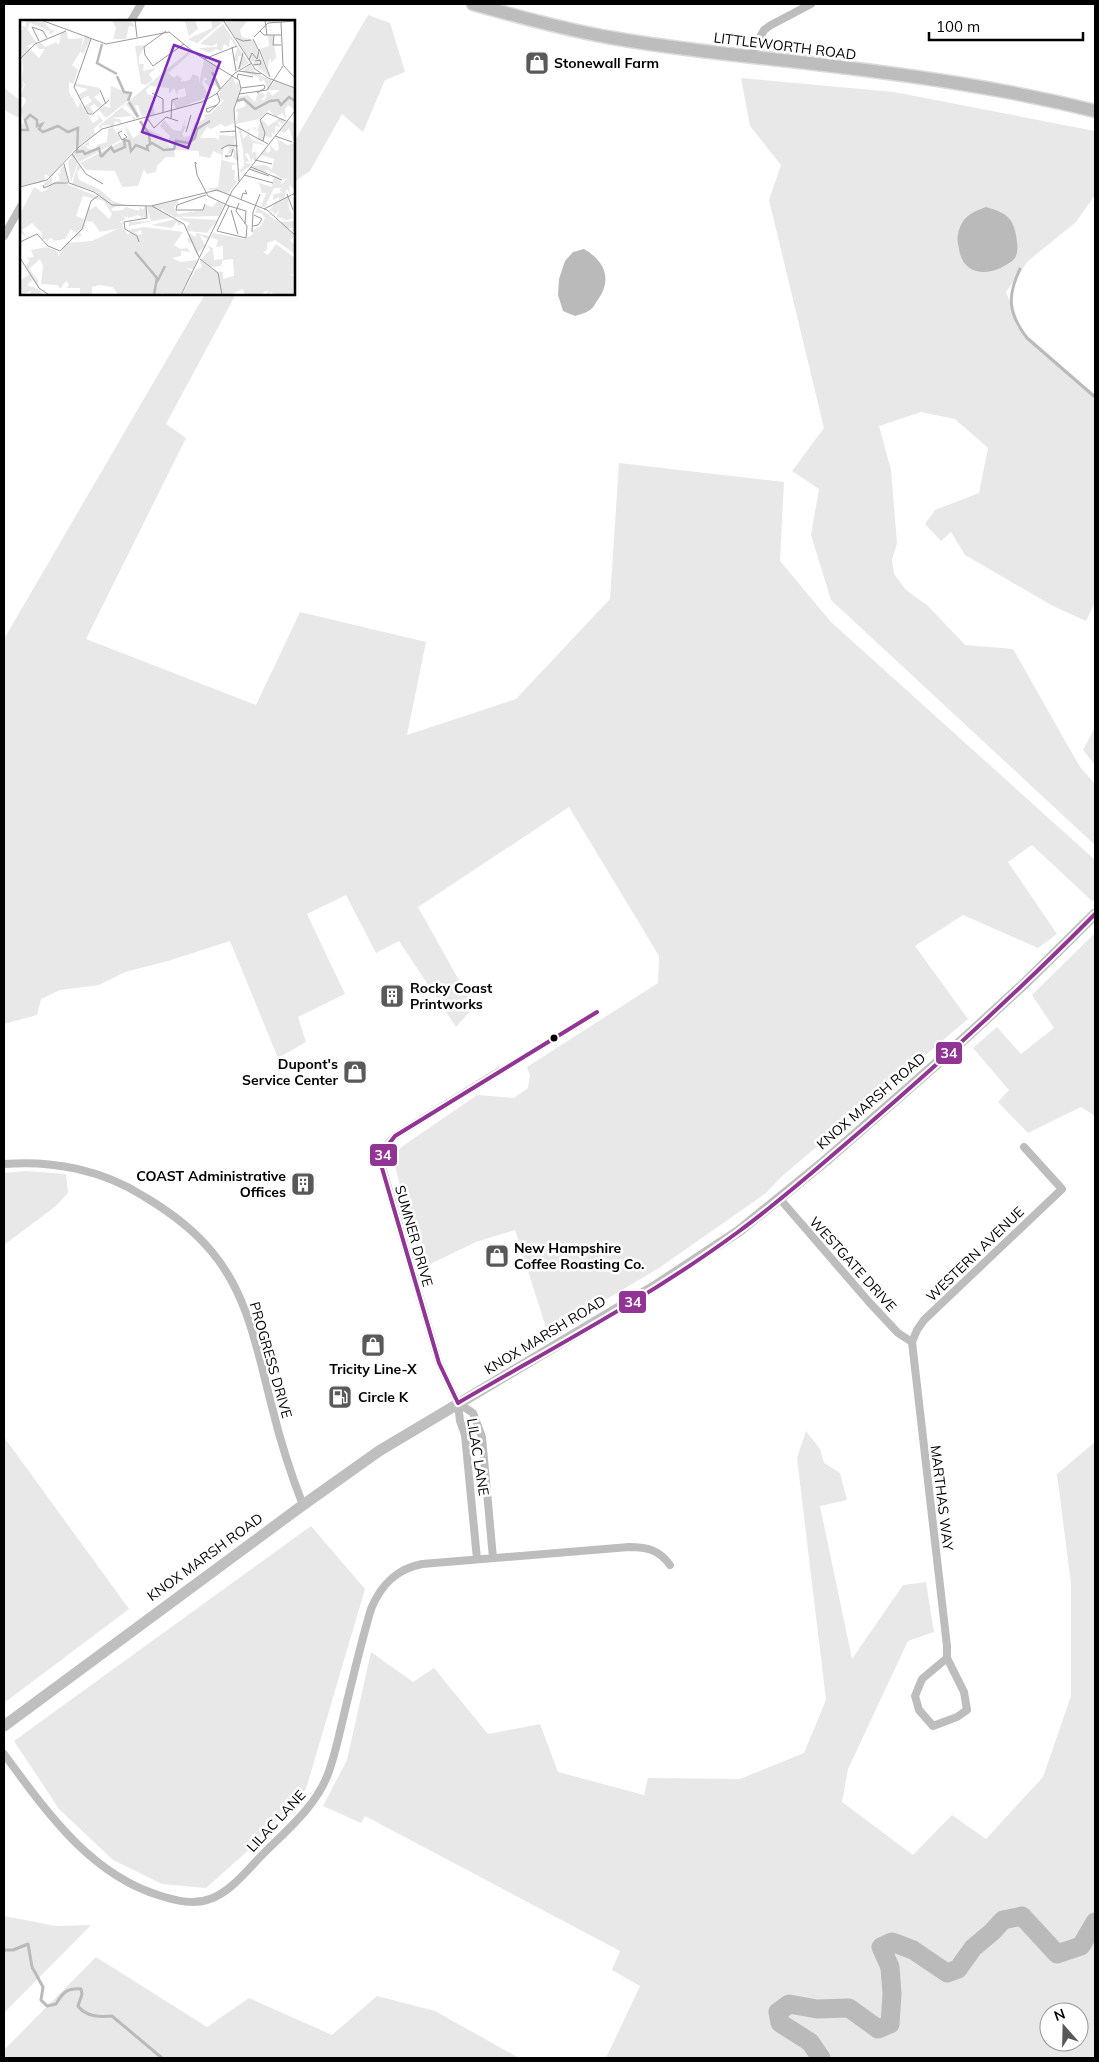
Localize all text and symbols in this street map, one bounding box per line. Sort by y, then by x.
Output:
scale bar [929,10,1083,42]
text: 100 m [936,17,980,36]
inset map [20,20,295,295]
street label: LITTLEWORTH ROAD [713,28,857,64]
shop icon: Stonewall Farm [524,50,550,76]
place label: Stonewall Farm [554,54,659,72]
place label: Rocky Coast Printworks [410,979,493,1013]
building icon: Rocky Coast Printworks [379,983,405,1009]
unlabelled marker [549,1033,559,1043]
line badge: 34 [935,1041,963,1065]
text: 34 [941,1044,958,1062]
street label: KNOX MARSH ROAD [813,1049,929,1153]
place label: Dupont's Service Center [242,1055,338,1089]
shop icon: Dupont's Service Center [342,1059,368,1085]
line badge: 34 [369,1143,398,1167]
text: 34 [375,1146,392,1164]
place label: COAST Administrative Offices [136,1167,286,1201]
building icon: COAST Administrative Offices [290,1171,316,1197]
street label: SUMNER DRIVE [391,1183,437,1289]
street label: WESTERN AVENUE [922,1203,1028,1305]
street label: WESTGATE DRIVE [806,1213,900,1315]
place label: New Hampshire Coffee Roasting Co. [514,1239,644,1273]
shop icon: New Hampshire Coffee Roasting Co. [484,1243,510,1269]
line badge: 34 [618,1290,647,1314]
street label: KNOX MARSH ROAD [481,1292,609,1378]
text: 34 [625,1293,642,1311]
street label: PROGRESS DRIVE [246,1300,296,1420]
shop icon: Tricity Line-X [360,1332,386,1358]
place label: Tricity Line-X [329,1360,417,1378]
fuel station icon: Circle K [327,1384,353,1410]
place label: Circle K [358,1388,409,1406]
street label: LILAC LANE [463,1417,493,1497]
street label: MARTHAS WAY [927,1444,957,1552]
street label: KNOX MARSH ROAD [144,1509,266,1605]
street label: LILAC LANE [243,1786,309,1856]
north arrow [1039,2002,1089,2052]
text: N [1052,2005,1068,2025]

